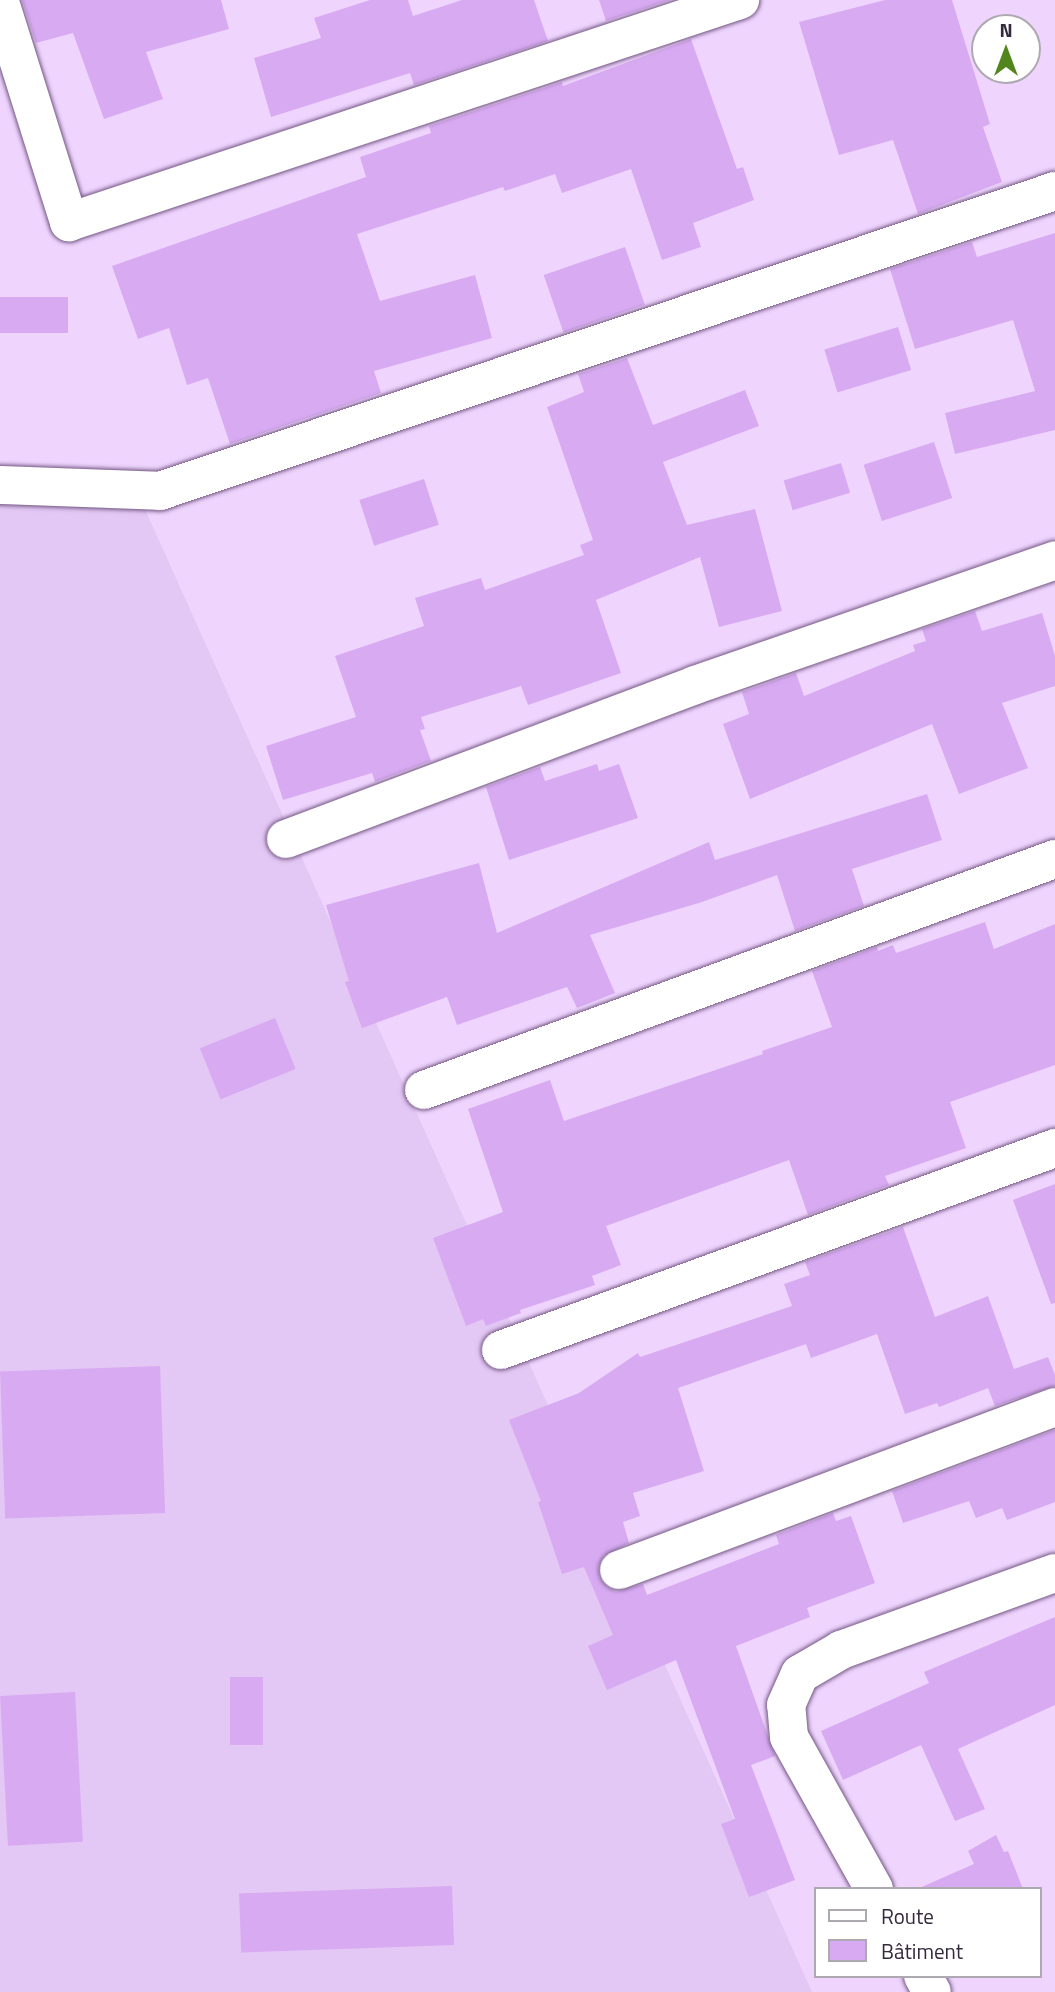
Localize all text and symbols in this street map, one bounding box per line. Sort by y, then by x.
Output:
north arrow [971,14,1041,84]
text: N [999,15,1013,44]
legend [814,1887,1041,1978]
text: Route [881,1900,934,1932]
text: Bâtiment [881,1935,963,1967]

